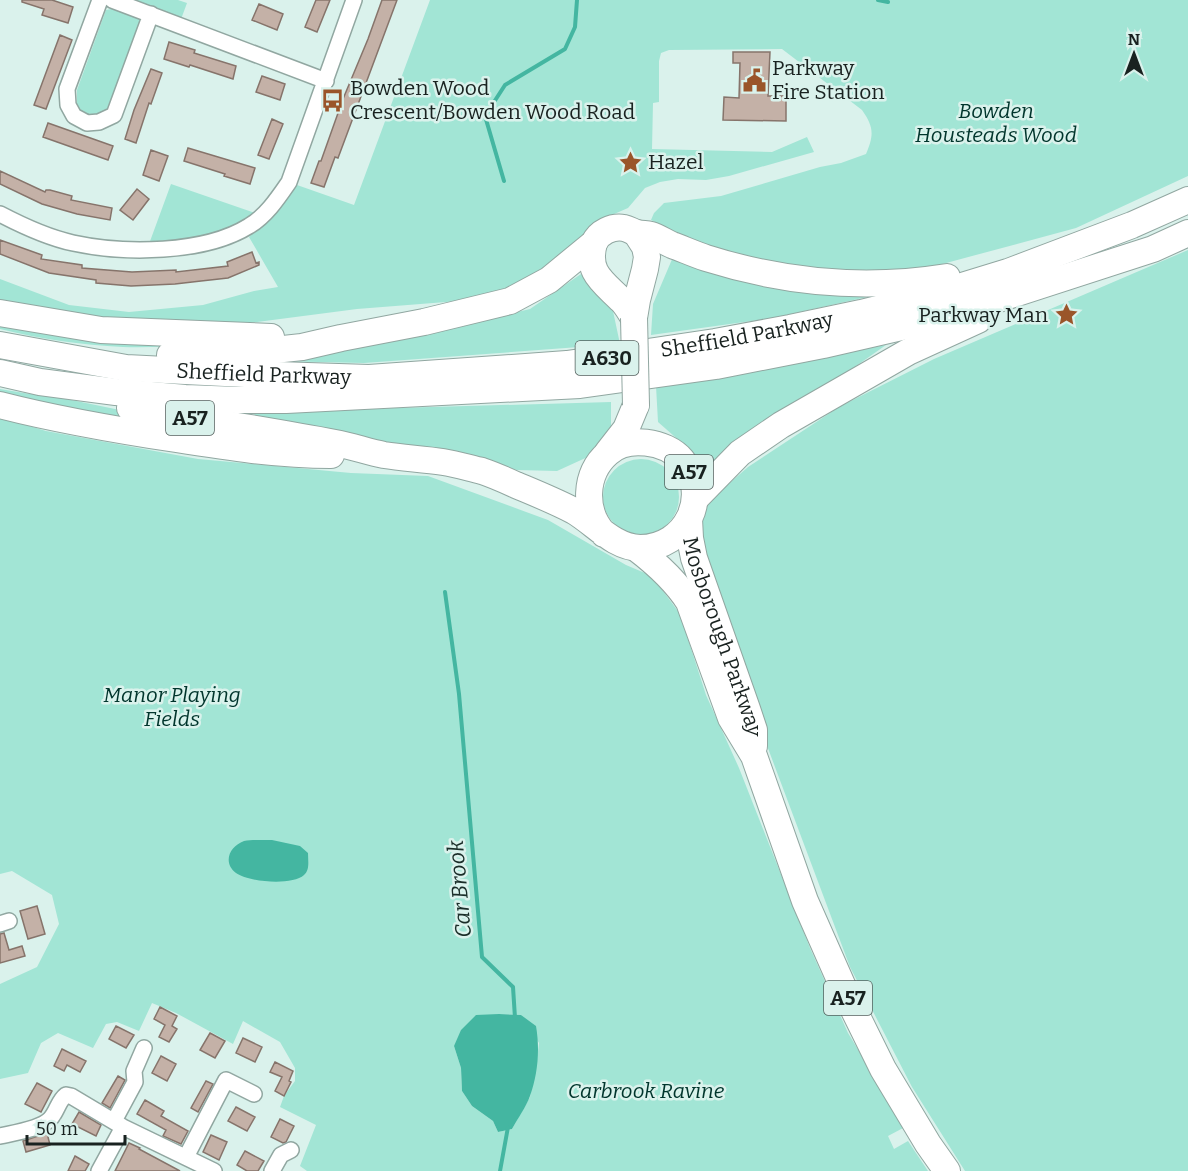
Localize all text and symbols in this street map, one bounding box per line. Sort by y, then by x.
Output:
north arrow [1104,24,1164,84]
text: N [1128,30,1140,49]
place label: Parkway Fire Station [772,55,885,105]
public building icon: Parkway Fire Station [741,67,767,93]
place label: Bowden Wood Crescent/Bowden Wood Road [350,75,635,125]
bus stop icon: Bowden Wood Crescent/Bowden Wood Road [319,87,345,113]
park label: Bowden Housteads Wood [915,98,1077,148]
place icon: Hazel [617,149,643,175]
place label: Hazel [648,149,704,175]
place label: Parkway Man [918,302,1048,328]
place icon: Parkway Man [1053,302,1079,328]
street label: Sheffield Parkway [659,306,836,363]
road number: A630 [576,341,638,375]
street label: Sheffield Parkway [176,358,353,390]
road number: A57 [166,401,214,435]
road number: A57 [665,455,713,489]
street label: Mosborough Parkway [677,535,767,737]
park label: Manor Playing Fields [103,682,241,732]
water label: Car Brook [442,838,477,939]
road number: A57 [824,981,872,1015]
park label: Carbrook Ravine [568,1078,725,1104]
scale bar [27,1108,124,1146]
text: 50 m [36,1118,78,1140]

